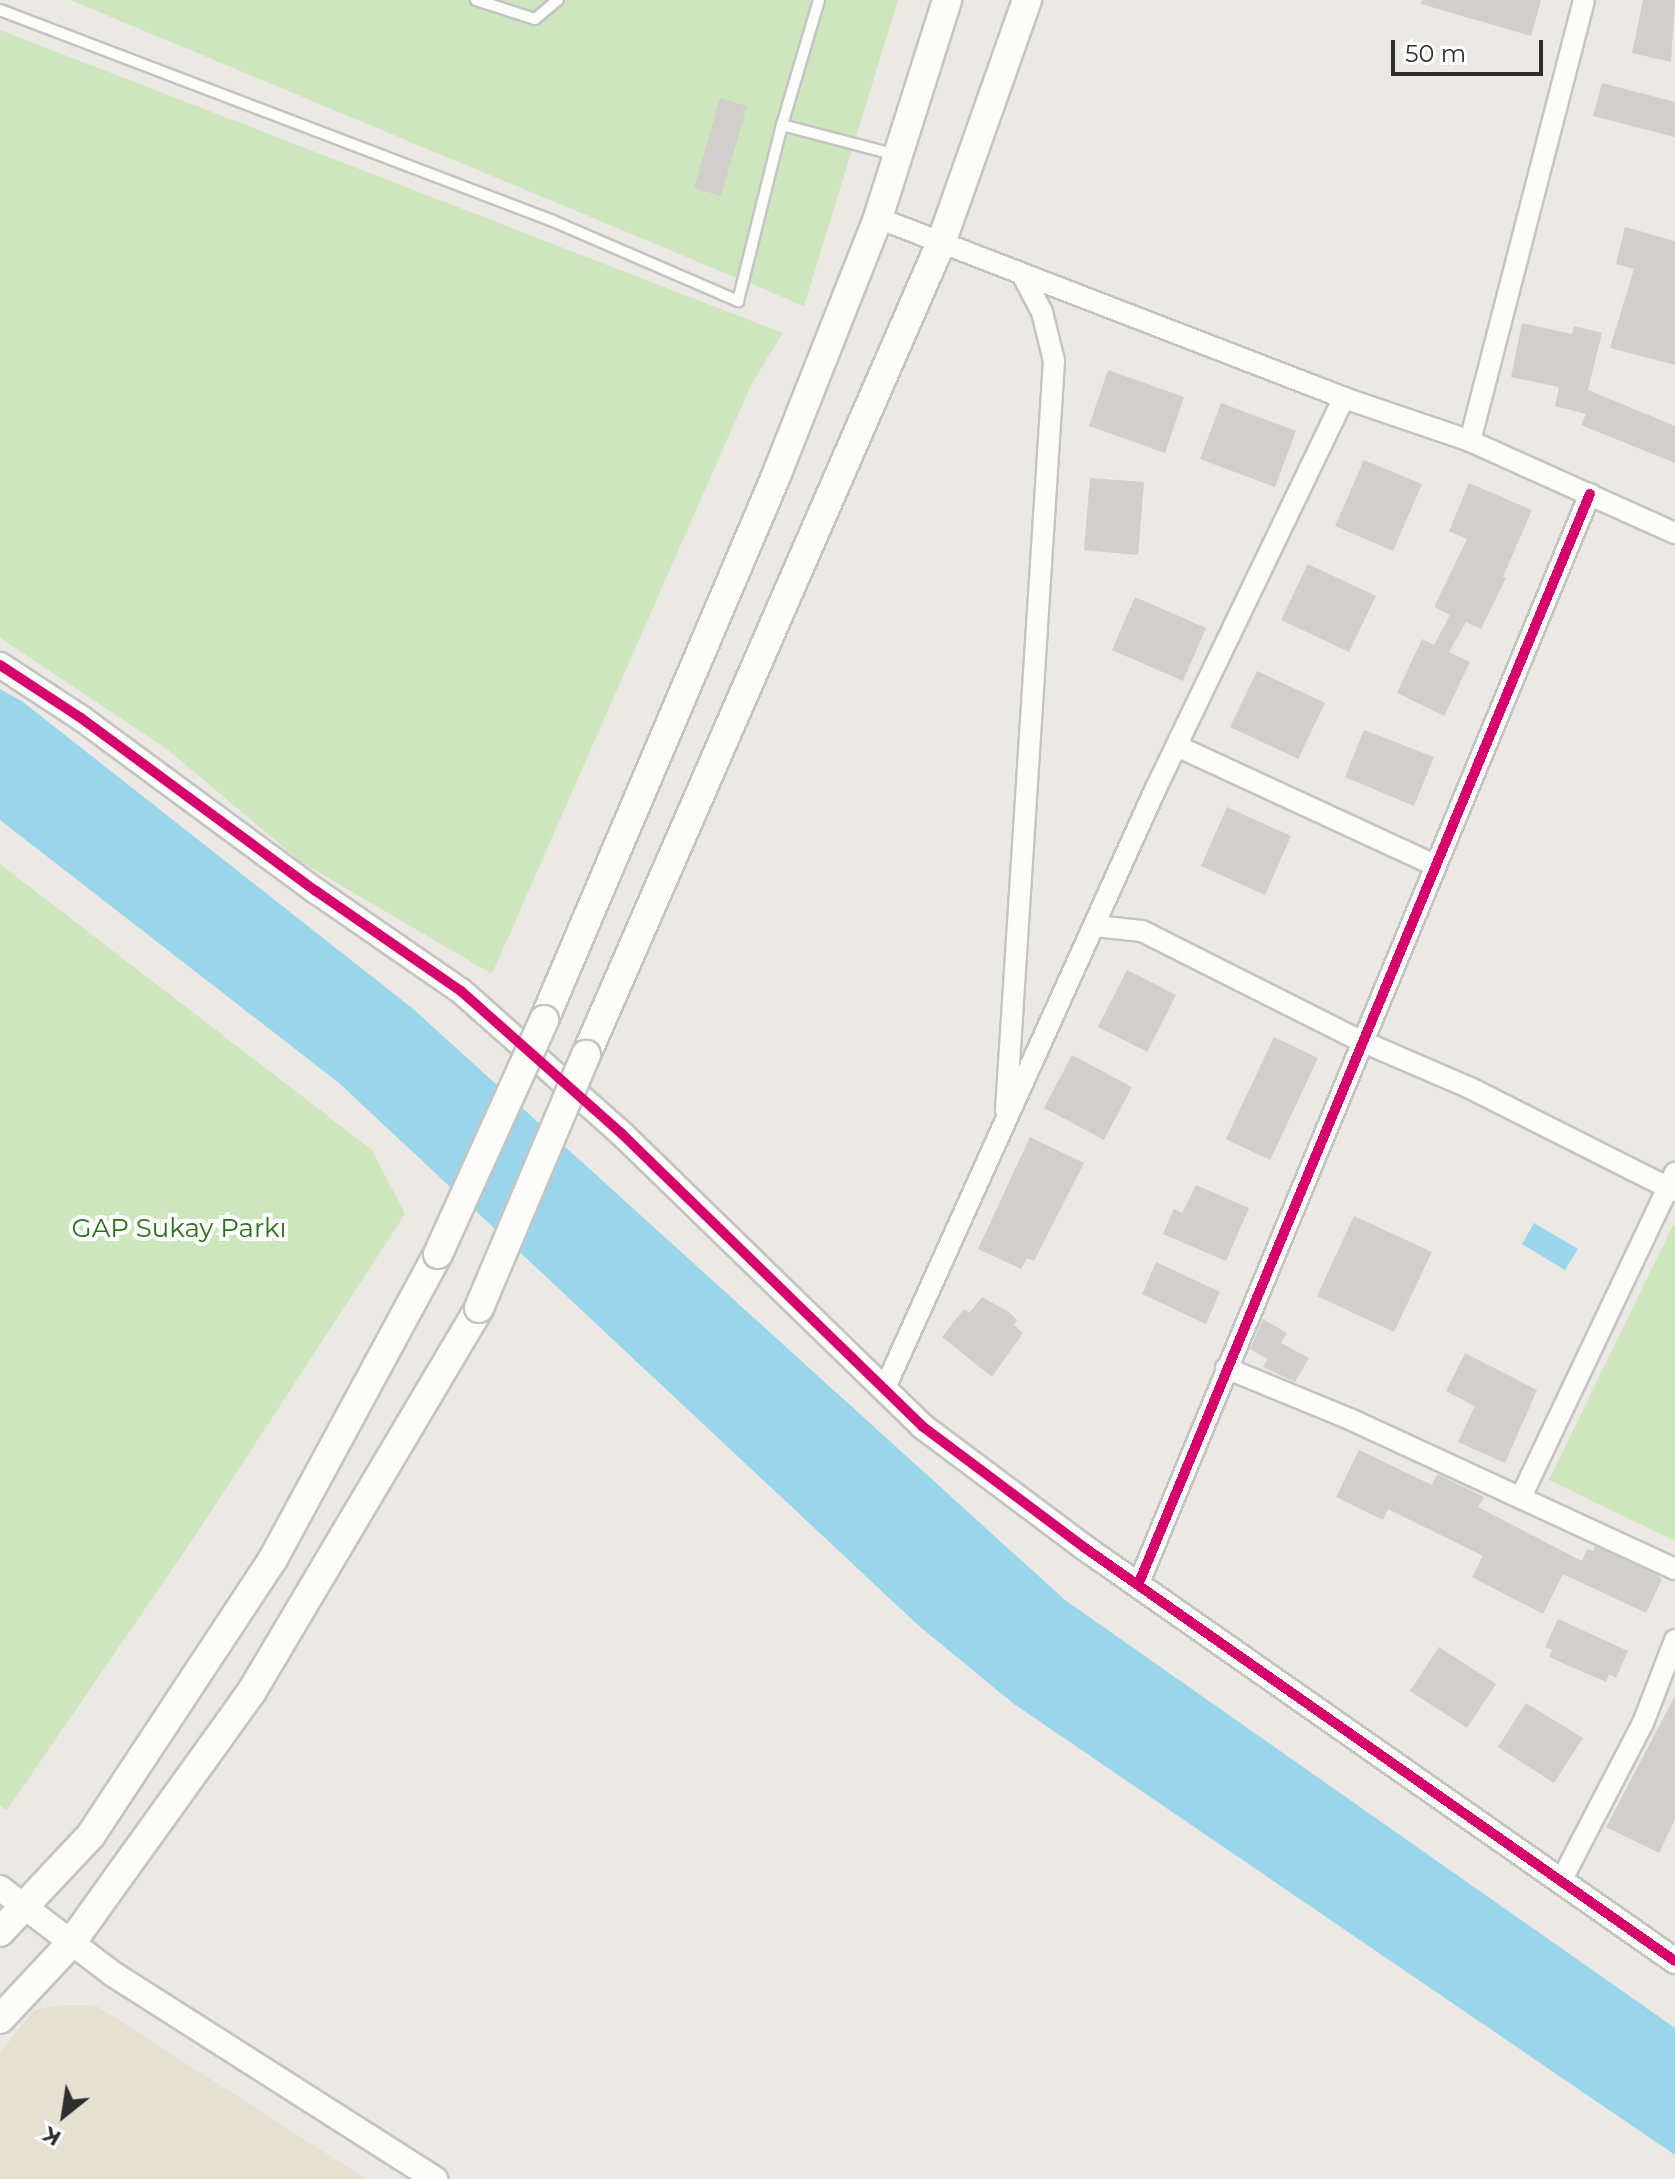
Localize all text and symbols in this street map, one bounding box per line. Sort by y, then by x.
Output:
scale bar [1395,24,1547,74]
text: 50 m [1405,39,1466,68]
park label: GAP Sukay Parkı [72,1213,286,1245]
north arrow [24,2075,104,2155]
text: K [38,2120,66,2152]

